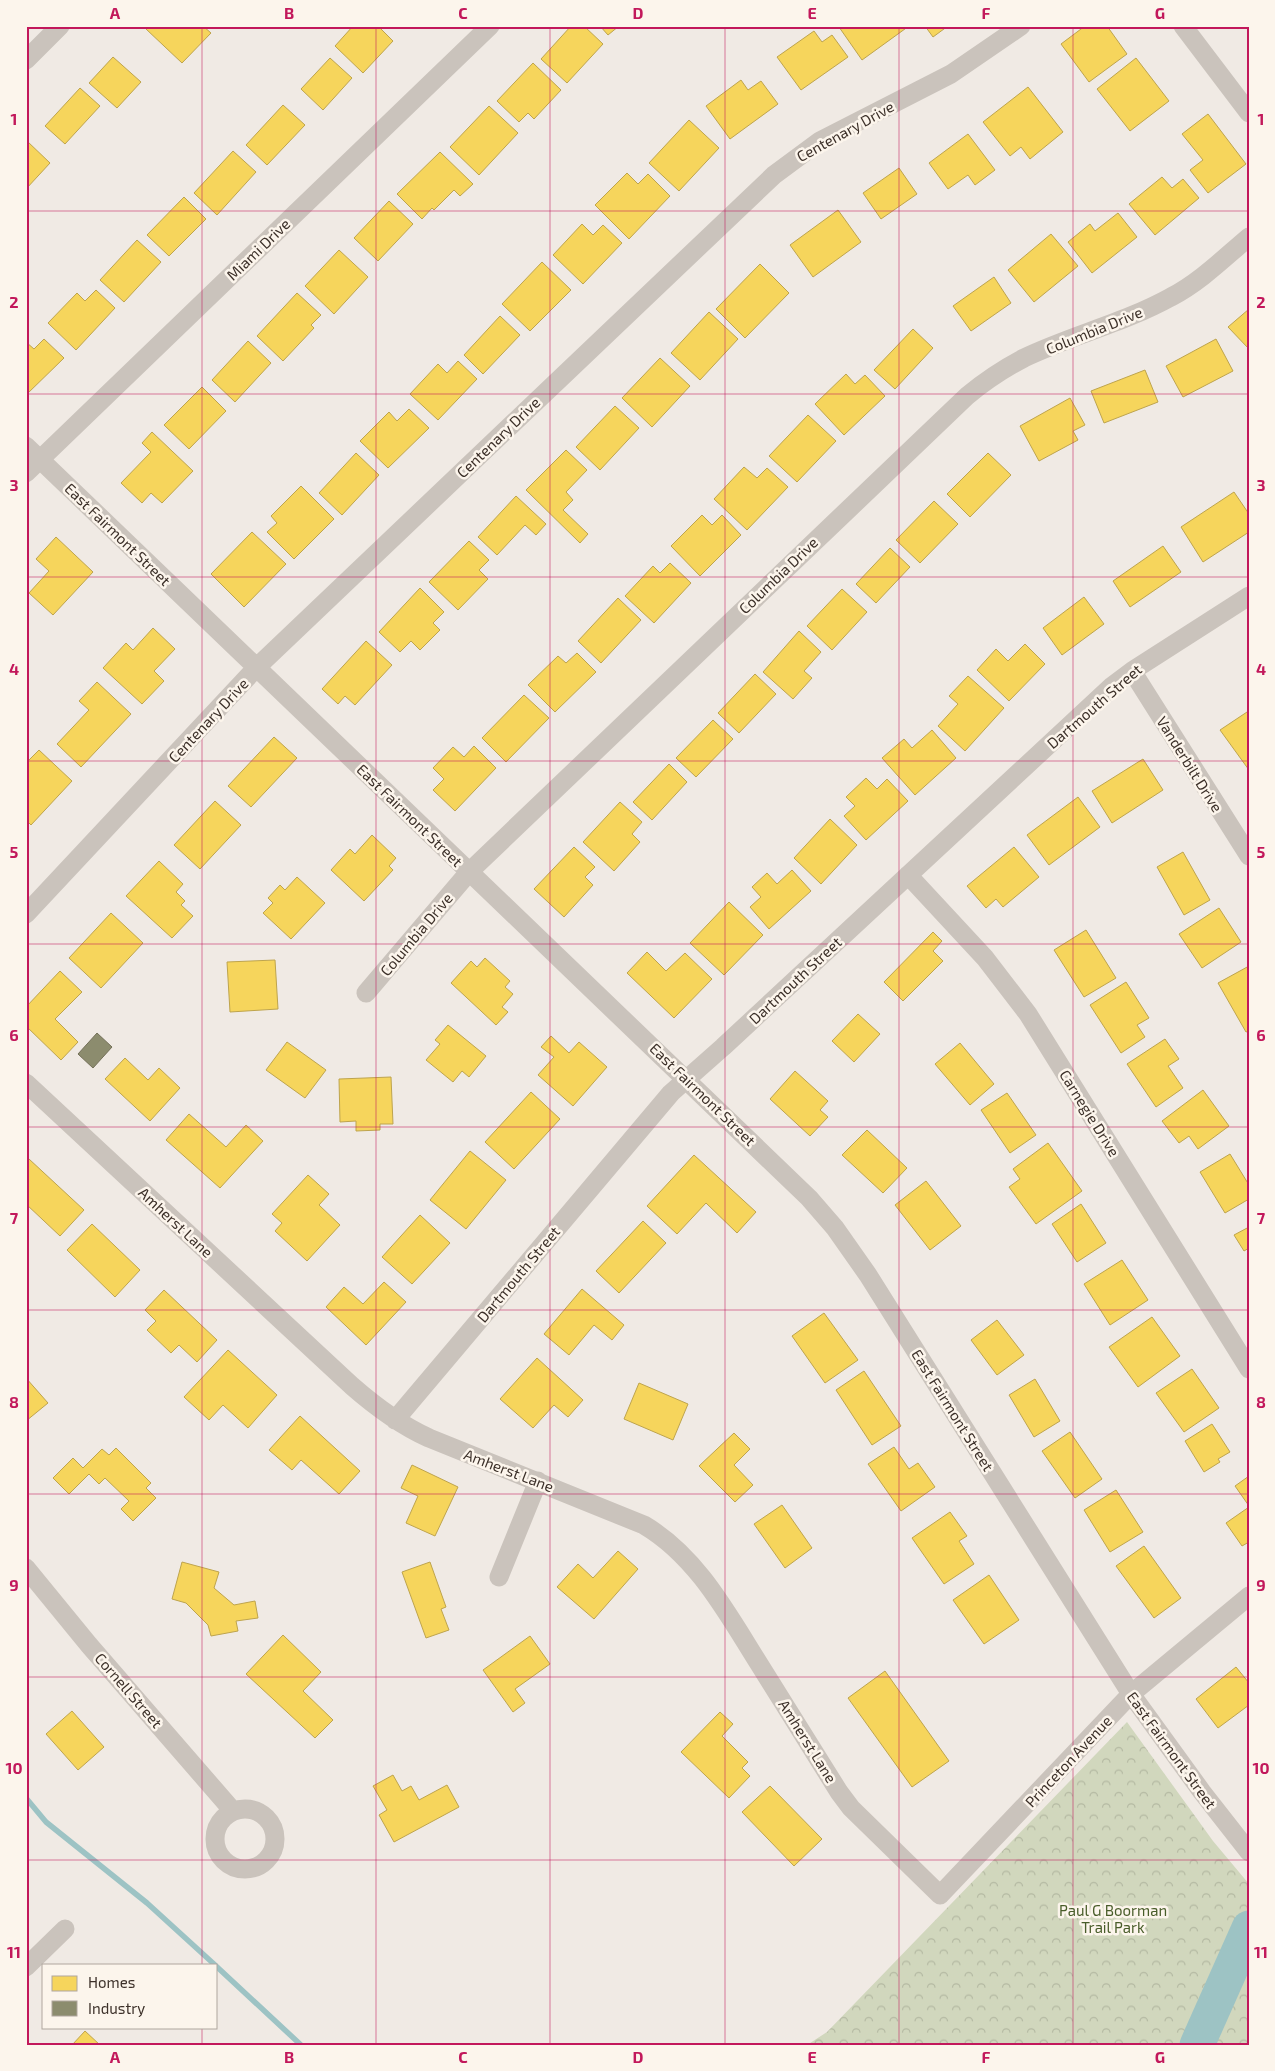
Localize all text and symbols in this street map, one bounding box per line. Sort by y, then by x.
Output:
text: A [110,3,121,22]
text: B [284,3,294,22]
text: C [458,3,468,22]
text: D [633,3,644,22]
text: E [807,3,817,22]
text: F [982,3,991,22]
text: G [1155,3,1165,22]
street label: Centenary Drive [793,97,897,165]
text: 1 [11,109,17,128]
text: 1 [1258,109,1264,128]
street label: Miami Drive [223,214,293,284]
text: 2 [9,292,19,311]
text: 2 [1256,292,1266,311]
street label: Columbia Drive [1043,302,1145,358]
street label: Centenary Drive [453,393,543,481]
text: 3 [9,475,19,494]
text: 3 [1256,475,1266,494]
street label: East Fairmont Street [61,479,175,589]
street label: Columbia Drive [735,533,821,617]
text: 4 [9,659,19,678]
text: 4 [1256,659,1266,678]
street label: Dartmouth Street [1043,660,1145,752]
street label: Centenary Drive [164,674,252,766]
street label: Vanderbilt Drive [1153,713,1227,815]
street label: East Fairmont Street [353,760,467,870]
text: 5 [10,842,19,861]
text: 5 [1257,842,1266,861]
street label: Columbia Drive [376,889,456,979]
street label: Dartmouth Street [745,932,845,1027]
text: 6 [9,1025,19,1044]
text: 6 [1256,1025,1266,1044]
street label: East Fairmont Street [646,1039,760,1149]
street label: Carnegie Drive [1056,1066,1124,1160]
street label: Amherst Lane [135,1183,217,1261]
text: 7 [10,1208,19,1227]
text: 7 [1257,1208,1266,1227]
street label: Dartmouth Street [473,1222,564,1326]
street label: East Fairmont Street [908,1346,998,1474]
text: 8 [9,1392,19,1411]
text: 8 [1256,1392,1266,1411]
street label: Amherst Lane [462,1445,556,1495]
text: 9 [9,1575,19,1594]
text: 9 [1256,1575,1266,1594]
street label: Cornell Street [92,1649,167,1731]
street label: East Fairmont Street [1124,1688,1221,1812]
street label: Amherst Lane [775,1696,841,1786]
street label: Princeton Avenue [1021,1711,1115,1811]
text: 10 [5,1758,23,1777]
text: 10 [1252,1758,1270,1777]
park label: Paul G Boorman Trail Park [1059,1901,1167,1936]
text: 11 [7,1942,21,1961]
text: 11 [1254,1942,1268,1961]
legend [42,1964,218,2028]
text: Homes [88,1973,135,1991]
text: Industry [88,1999,145,2017]
text: A [110,2047,121,2066]
text: B [284,2047,294,2066]
text: C [458,2047,468,2066]
text: D [633,2047,644,2066]
text: E [807,2047,817,2066]
text: F [982,2047,991,2066]
text: G [1155,2047,1165,2066]

